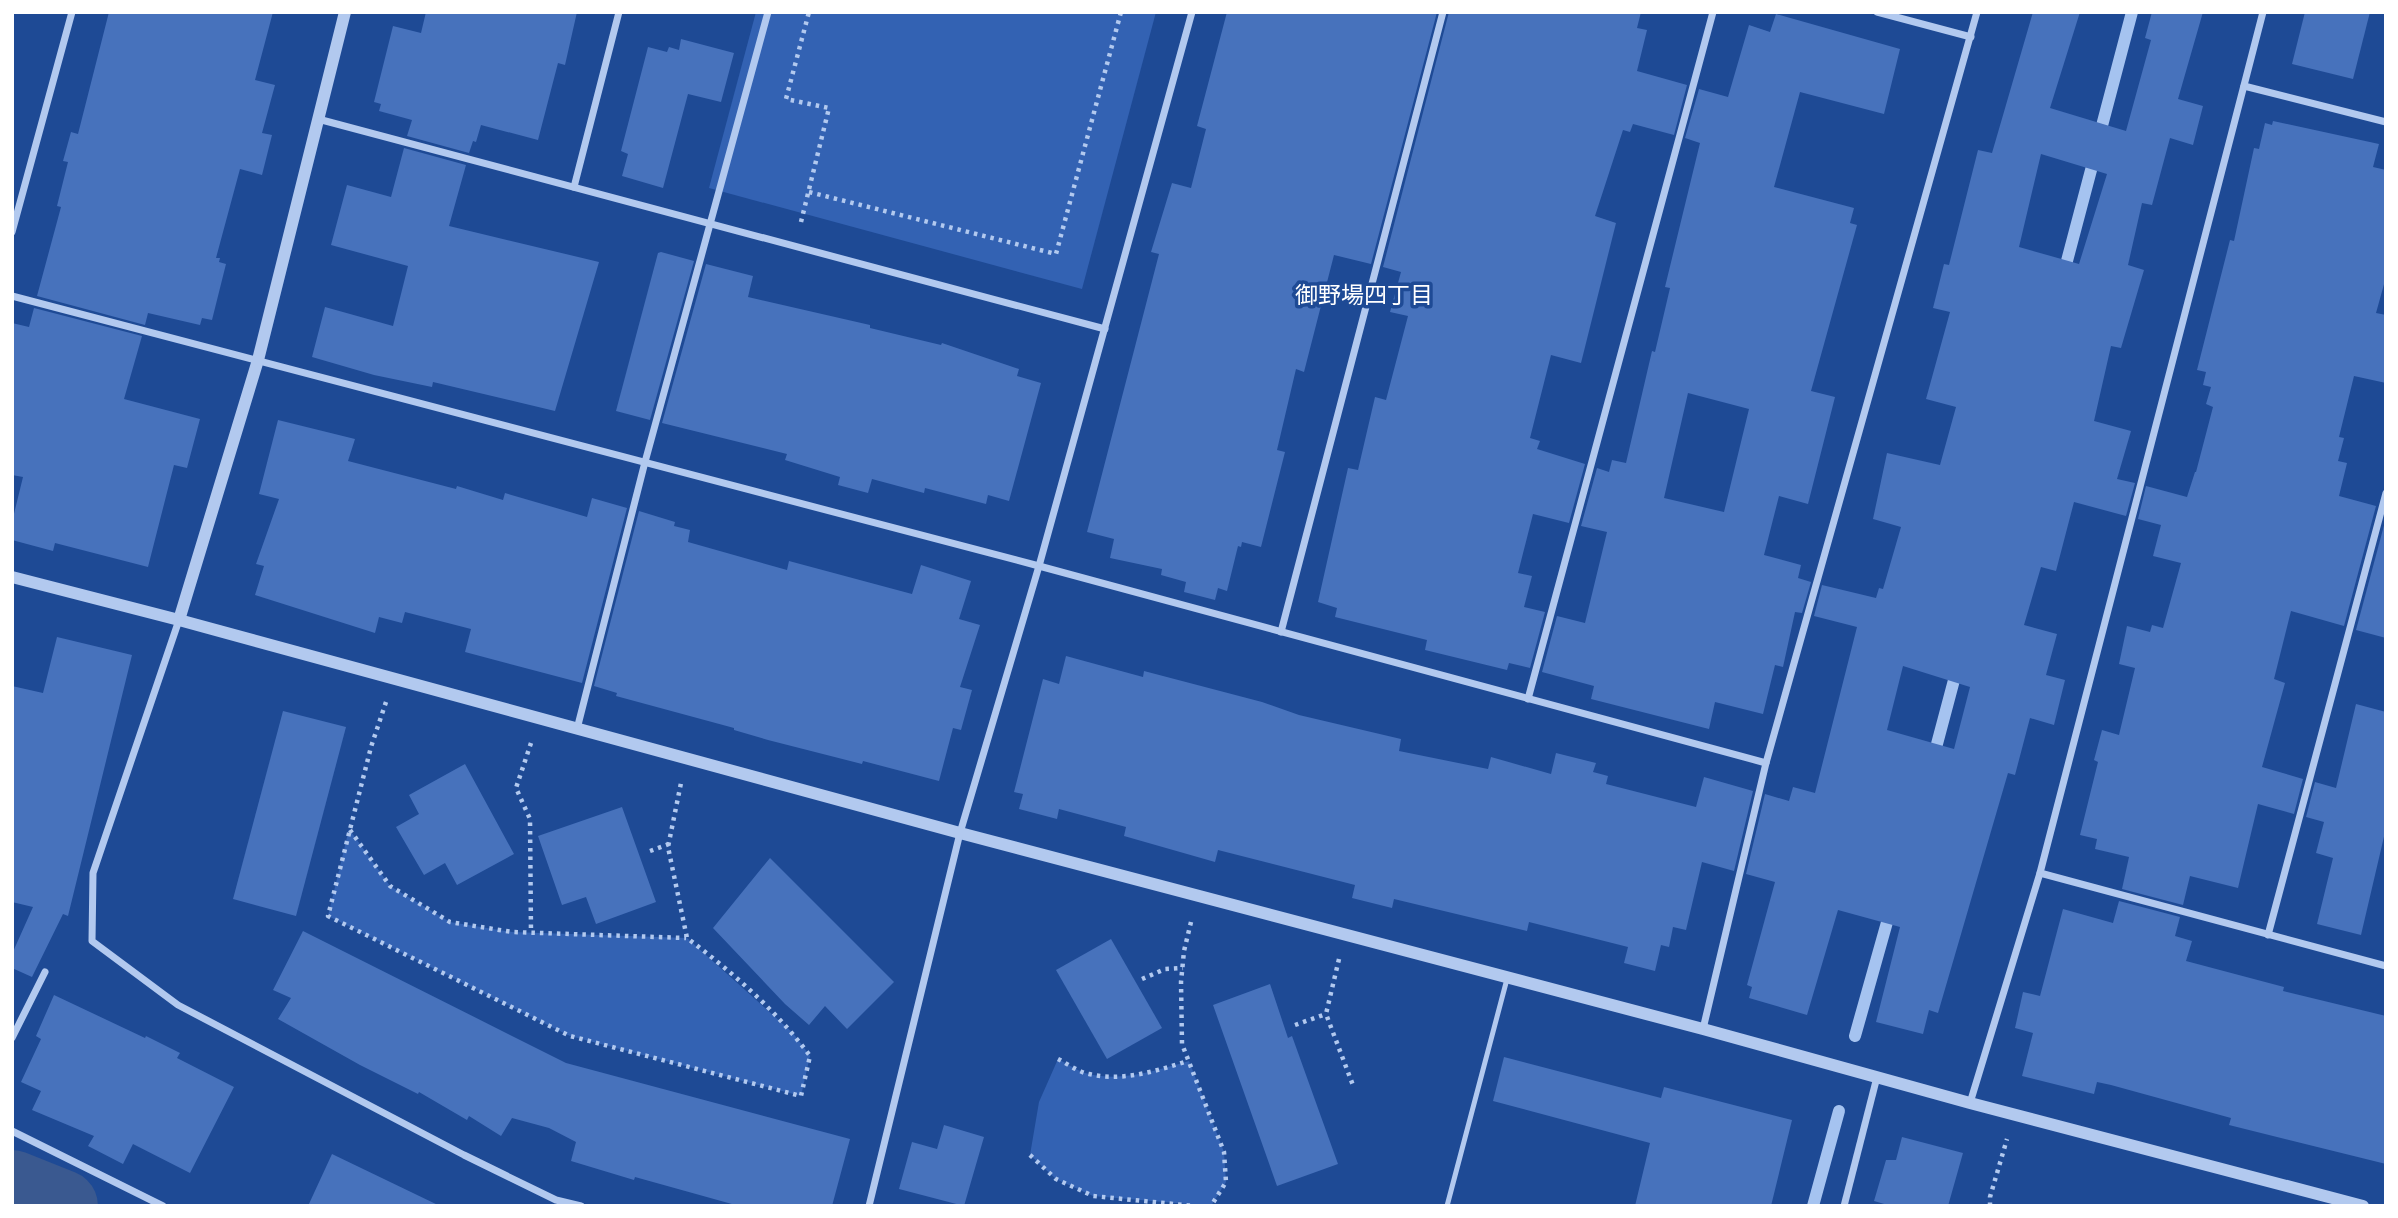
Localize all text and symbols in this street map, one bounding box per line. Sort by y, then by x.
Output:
district label: 御野場四丁目 [1295,282,1433,309]

